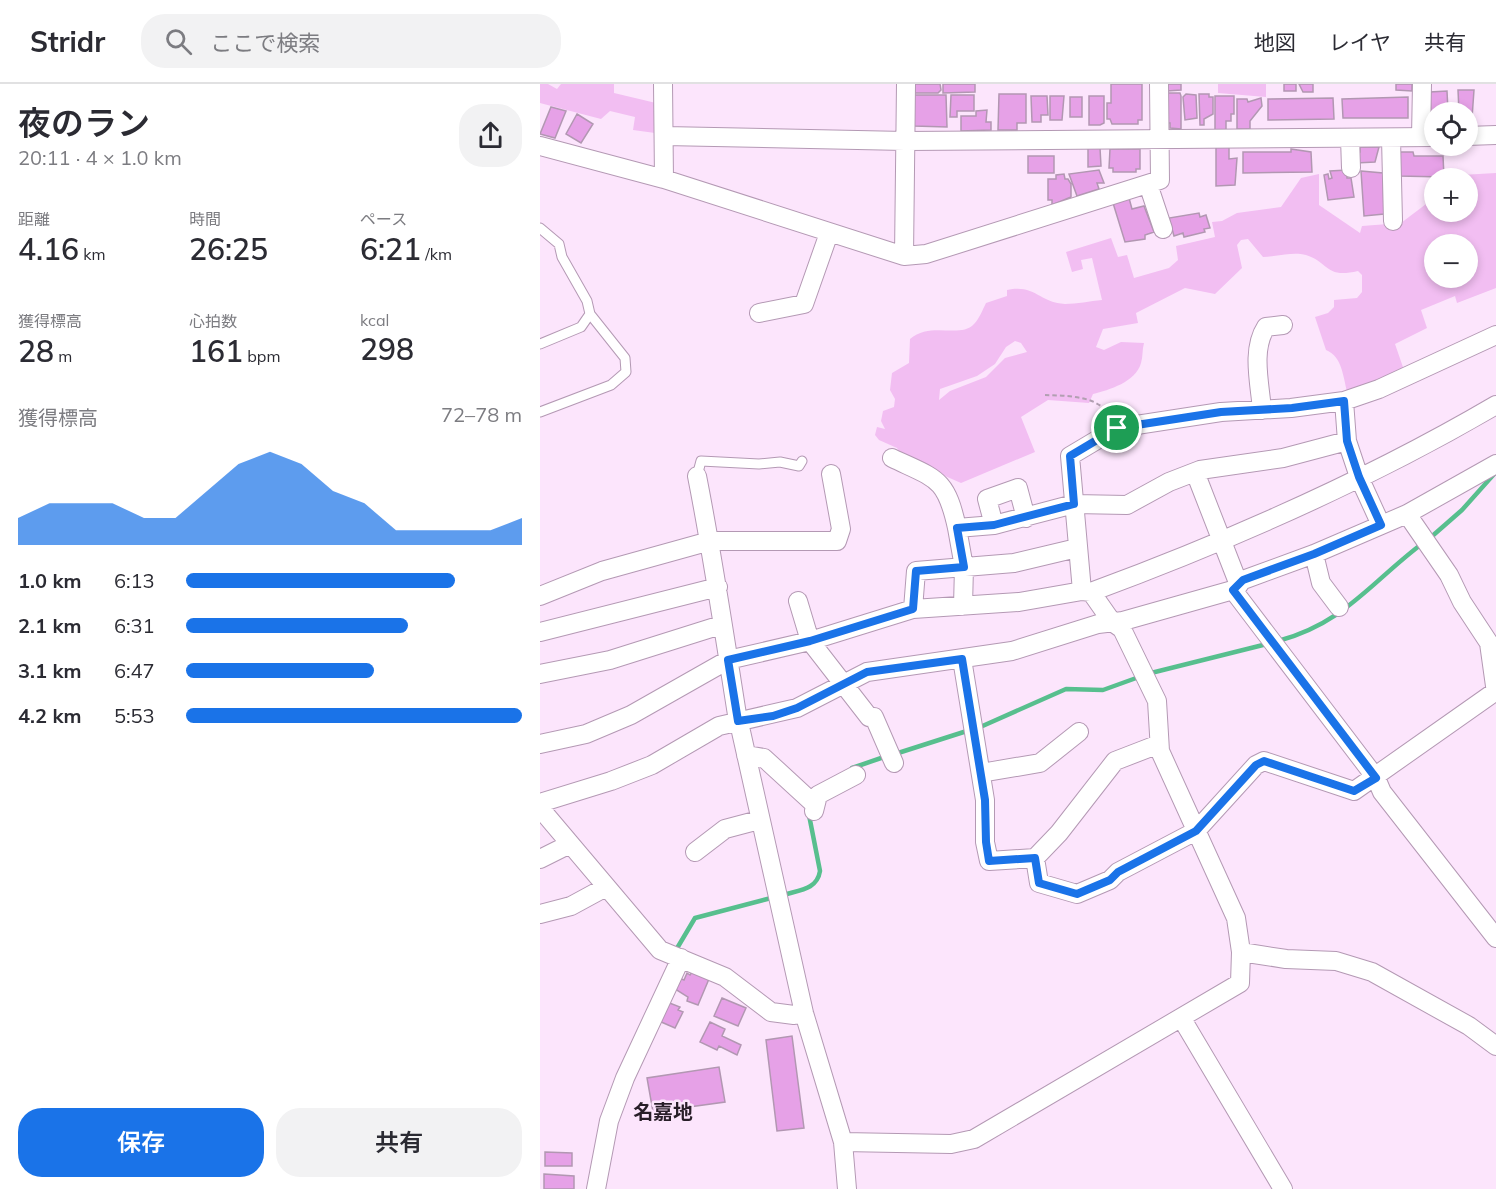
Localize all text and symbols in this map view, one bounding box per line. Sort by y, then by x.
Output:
search box [141,14,561,68]
text: Stridr [30,24,105,59]
icon: search [162,25,195,58]
text: ここで検索 [210,29,320,57]
text: 地図 [1254,29,1296,55]
text: レイヤ [1329,29,1391,55]
text: 共有 [1424,29,1466,55]
text: 夜のラン [18,102,150,143]
map controls [1424,102,1478,288]
button: locate [1424,102,1478,156]
button: share [459,104,522,167]
text: 20:11 · 4 × 1.0 km [18,145,182,170]
button: + [1424,168,1478,222]
text: 距離 [18,209,50,229]
text: 時間 [189,209,221,229]
text: ペース [360,209,407,229]
text: 4.16 [18,230,79,268]
text: 26:25 [189,230,268,268]
text: 6:21 [360,230,421,268]
button: − [1424,234,1478,288]
text: km [79,244,106,264]
text: /km [421,244,452,264]
text: kcal [360,310,389,330]
text: 獲得標高 [18,311,82,331]
text: 心拍数 [189,311,237,331]
text: 298 [360,330,414,368]
text: 28 [18,332,54,370]
text: 161 [189,332,243,370]
text: m [54,346,72,366]
text: bpm [243,346,280,366]
text: 72–78 m [441,402,522,427]
pin [1091,402,1142,453]
text: 獲得標高 [18,405,98,430]
icon: arrive [1100,411,1133,444]
text: 1.0 km [18,568,81,593]
text: 6:13 [114,568,155,593]
text: 2.1 km [18,613,81,638]
text: 6:31 [114,613,155,638]
text: 3.1 km [18,658,81,683]
text: 6:47 [114,658,155,683]
text: 4.2 km [18,703,81,728]
text: 5:53 [114,703,155,728]
district label: 名嘉地 [633,1099,693,1124]
button: 保存 [18,1108,264,1177]
button: 共有 [276,1108,522,1177]

